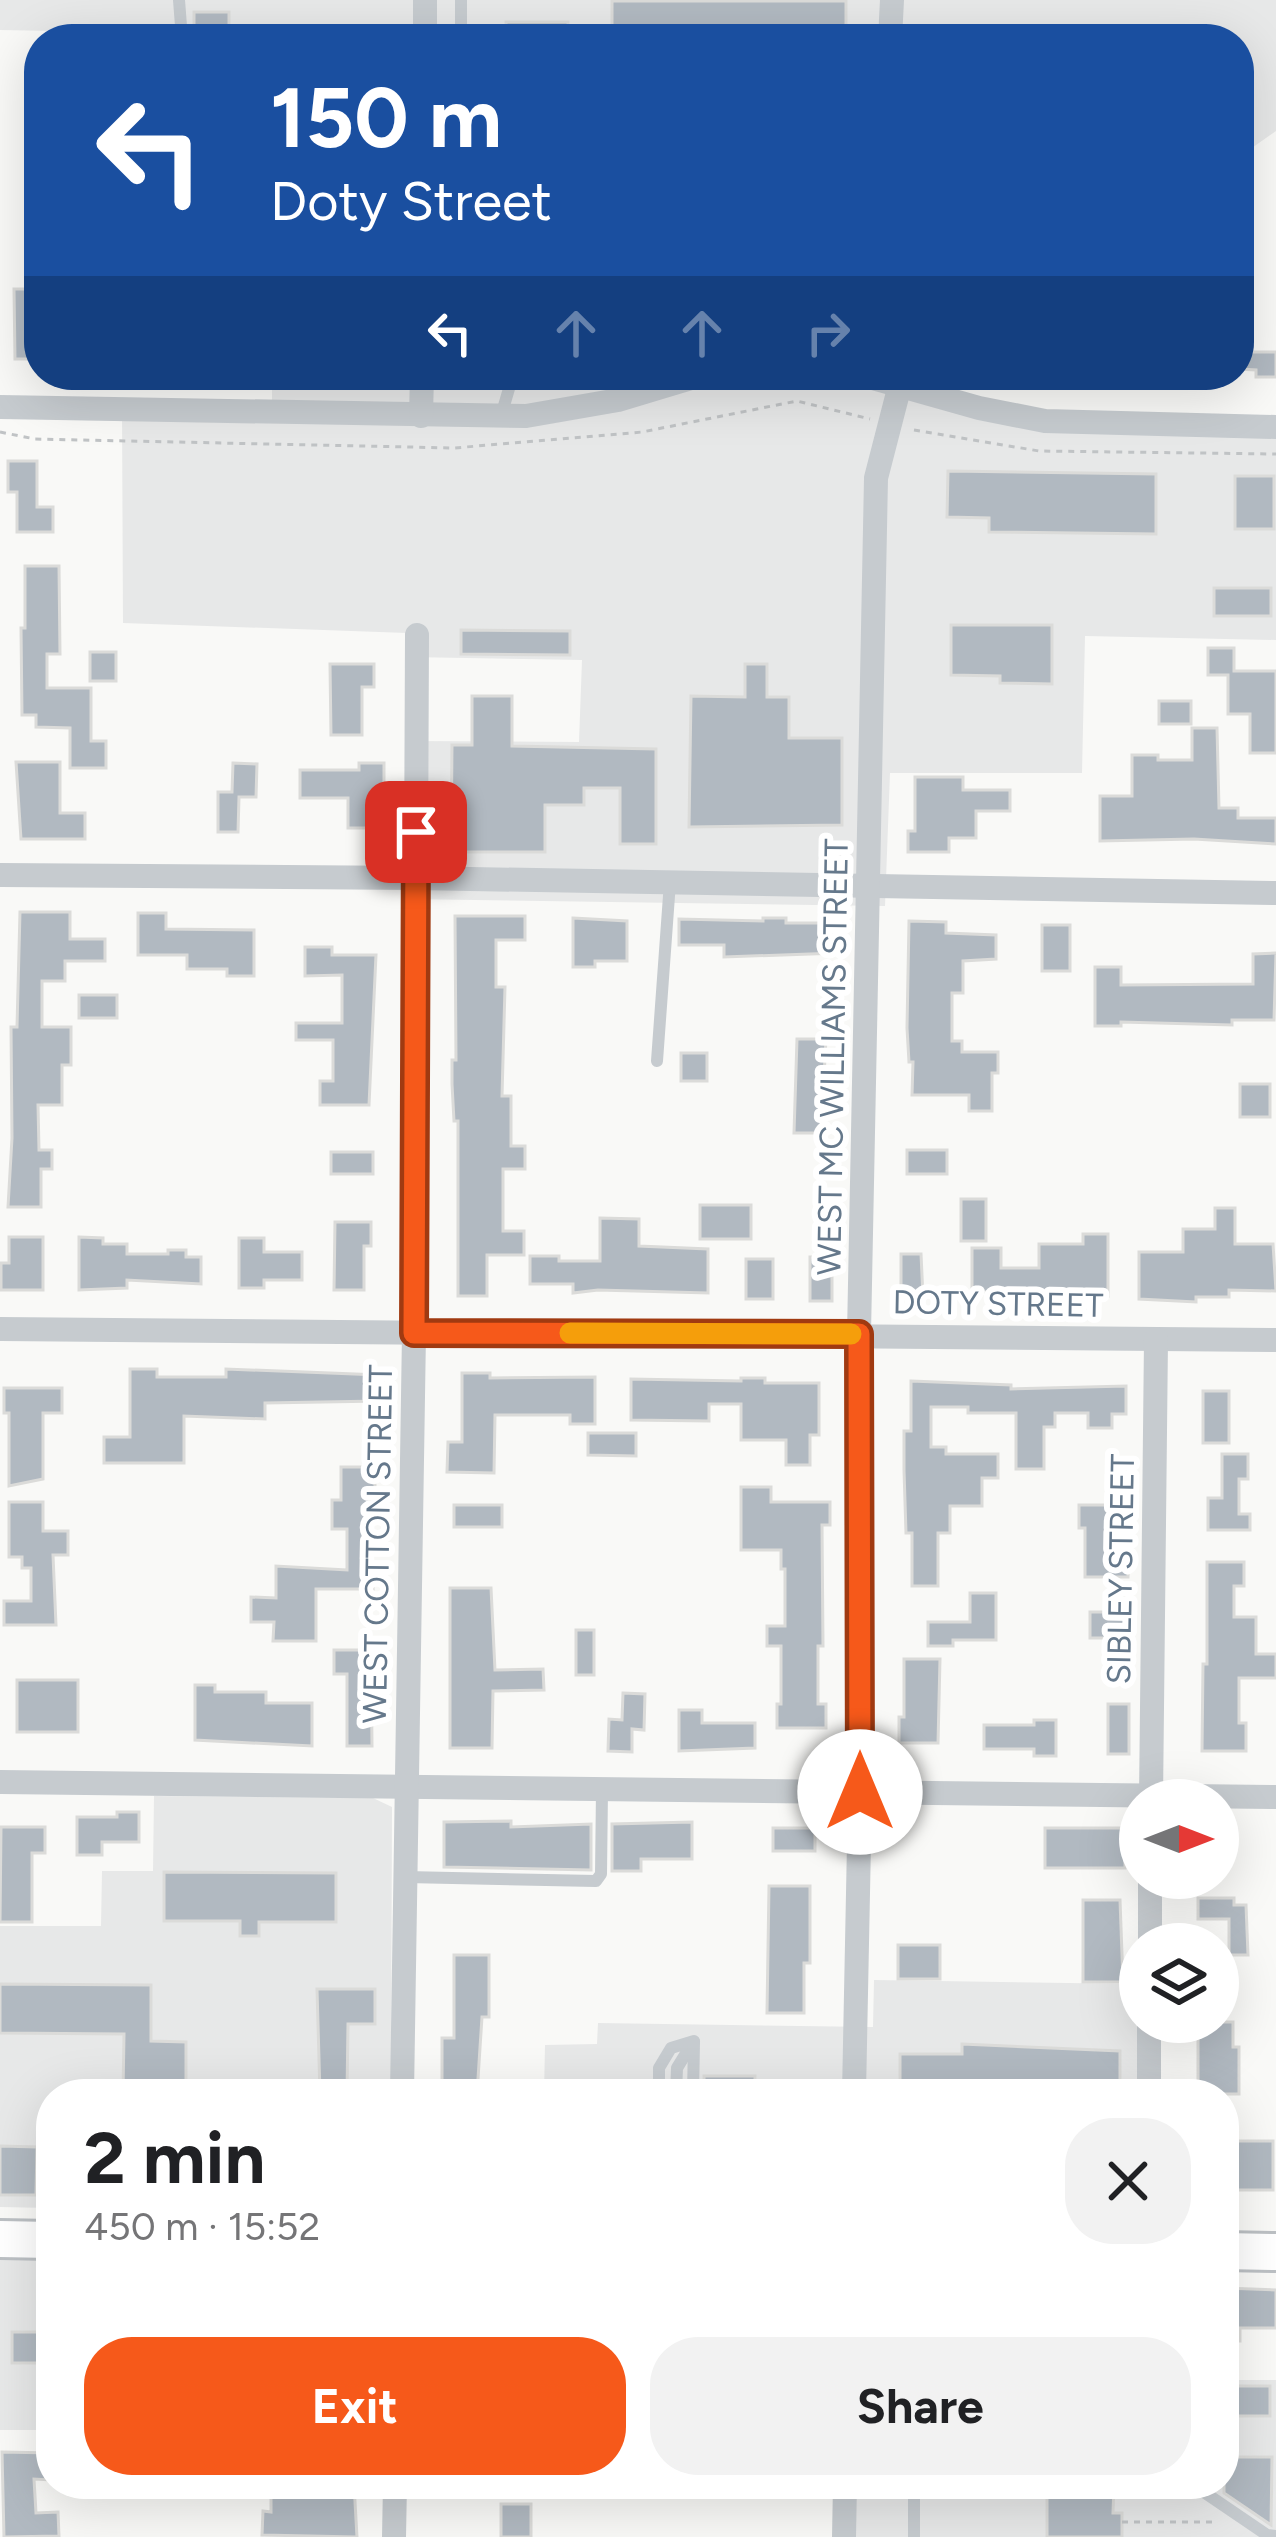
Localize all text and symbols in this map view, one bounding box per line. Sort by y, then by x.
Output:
text: 150 m [270,67,502,168]
icon: left [72,72,228,228]
text: Doty Street [270,169,552,234]
icon: left [417,300,483,366]
icon: ahead [543,300,609,366]
icon: ahead [669,300,735,366]
icon: right [795,300,861,366]
pin [365,781,467,883]
icon: arrive [383,799,449,865]
street label: WEST MC WILLIAMS STREET [809,838,856,1276]
street label: DOTY STREET [892,1282,1104,1325]
street label: WEST COTTON STREET [355,1364,400,1724]
street label: SIBLEY STREET [1099,1453,1142,1685]
position arrow [797,1729,923,1855]
north arrow [1119,1779,1239,1899]
map controls [1119,1779,1239,2043]
button: layers [1119,1923,1239,2043]
text: 2 min [84,2115,265,2201]
button: close [1065,2118,1191,2244]
text: 450 m · 15:52 [84,2203,320,2250]
button: Exit [84,2337,626,2475]
button: Share [650,2337,1191,2475]

